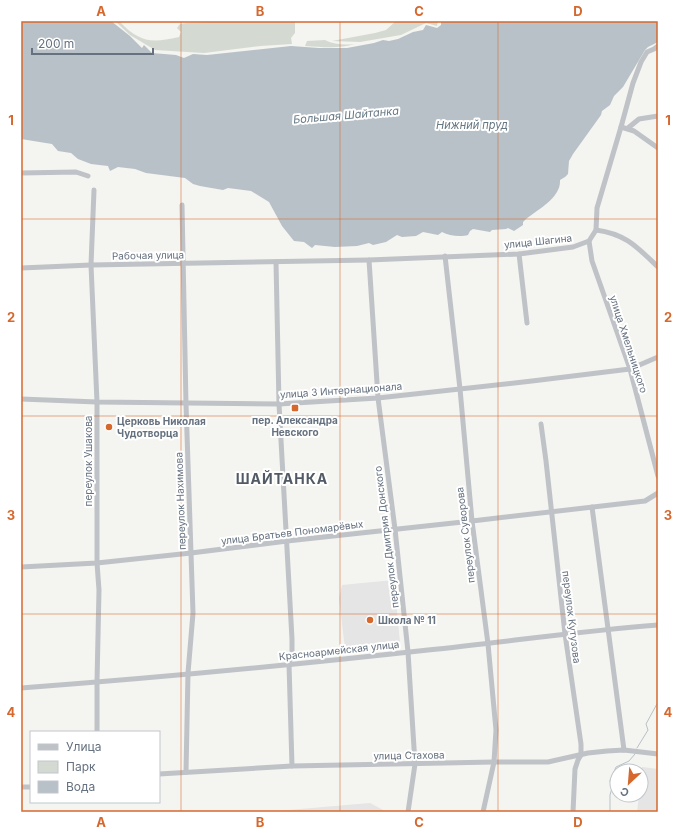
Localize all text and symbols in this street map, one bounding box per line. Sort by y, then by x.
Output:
text: A [96,3,106,19]
text: B [256,3,265,19]
text: C [414,3,424,19]
text: D [573,3,583,19]
scale bar [32,30,153,56]
text: 200 m [38,36,74,51]
water label: Большая Шайтанка [293,103,400,127]
text: 1 [8,112,14,128]
text: 1 [665,112,671,128]
water label: Нижний пруд [436,118,508,132]
street label: улица Шагина [503,231,573,251]
street label: Рабочая улица [112,248,184,262]
street label: улица Хмельницкого [608,294,650,394]
text: 2 [7,309,15,325]
text: 2 [664,309,672,325]
street label: улица 3 Интернационала [280,380,402,400]
marker: пер. Александра Невского [290,403,300,413]
place label: пер. Александра Невского [252,414,338,438]
place label: Церковь Николая Чудотворца [117,415,206,440]
street label: переулок Ушакова [82,416,94,506]
marker: Церковь Николая Чудотворца [104,422,114,432]
street label: переулок Нахимова [172,452,188,550]
street label: переулок Дмитрия Донского [371,465,401,609]
district label: ШАЙТАНКА [236,469,328,487]
street label: переулок Суворова [453,486,477,584]
text: 3 [7,507,15,523]
text: 3 [664,507,672,523]
street label: улица Братьев Пономарёвых [220,517,364,547]
street label: переулок Кутузова [560,570,584,664]
place label: Школа № 11 [378,614,436,626]
marker: Школа № 11 [365,615,375,625]
street label: Красноармейская улица [278,638,400,662]
text: 4 [7,704,16,720]
text: 4 [664,704,673,720]
legend [30,731,160,803]
text: Улица [66,739,101,754]
street label: улица Стахова [373,748,445,762]
text: Парк [66,759,96,774]
north arrow [609,763,649,803]
text: Вода [66,779,95,794]
text: С [618,784,631,800]
text: A [96,814,106,830]
text: B [256,814,265,830]
text: C [414,814,424,830]
text: D [573,814,583,830]

